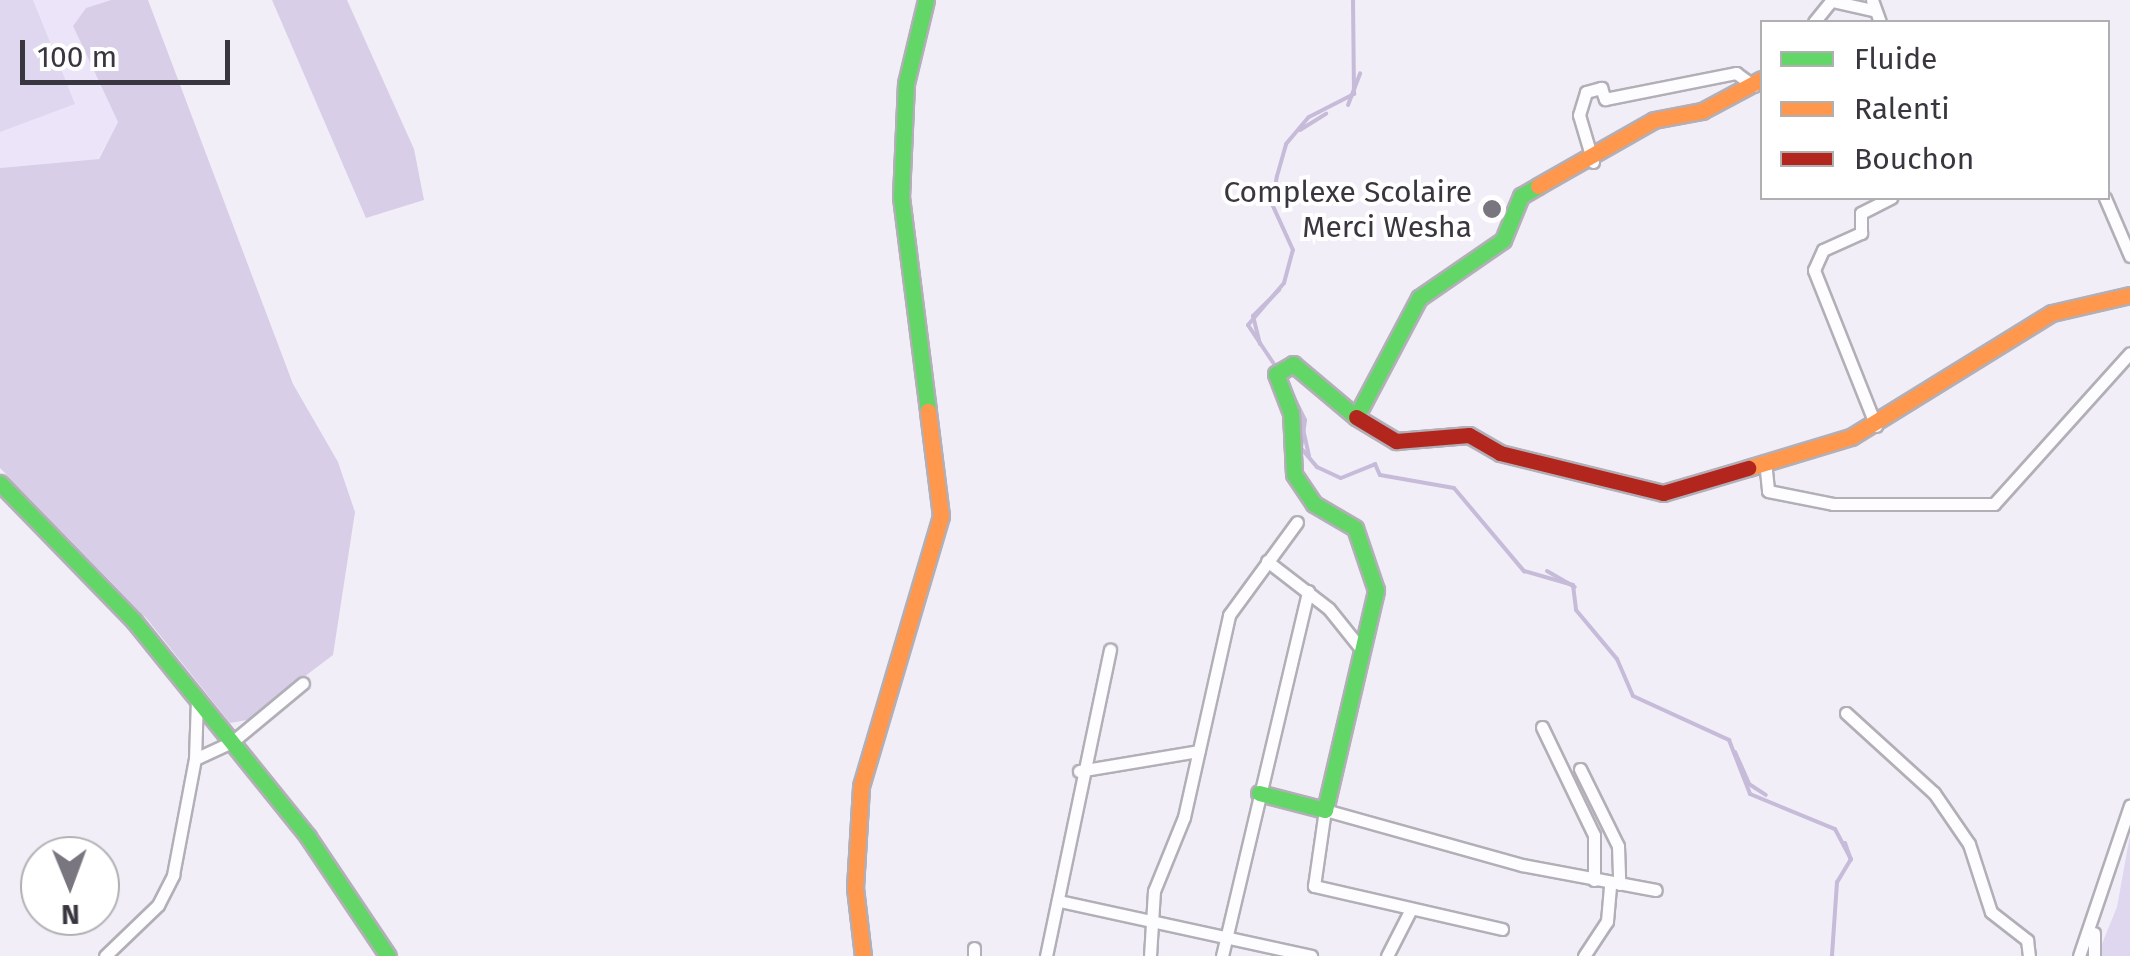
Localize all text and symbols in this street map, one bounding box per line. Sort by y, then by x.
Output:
scale bar [25,20,235,82]
legend [1760,20,2110,200]
text: 100 m [37,39,117,75]
text: Fluide [1854,41,1937,77]
text: Ralenti [1854,91,1950,127]
text: Bouchon [1854,141,1974,177]
place label: Complexe Scolaire Merci Wesha [1223,174,1472,244]
marker: Complexe Scolaire Merci Wesha [1481,198,1503,220]
north arrow [20,836,120,936]
text: N [61,898,80,931]

